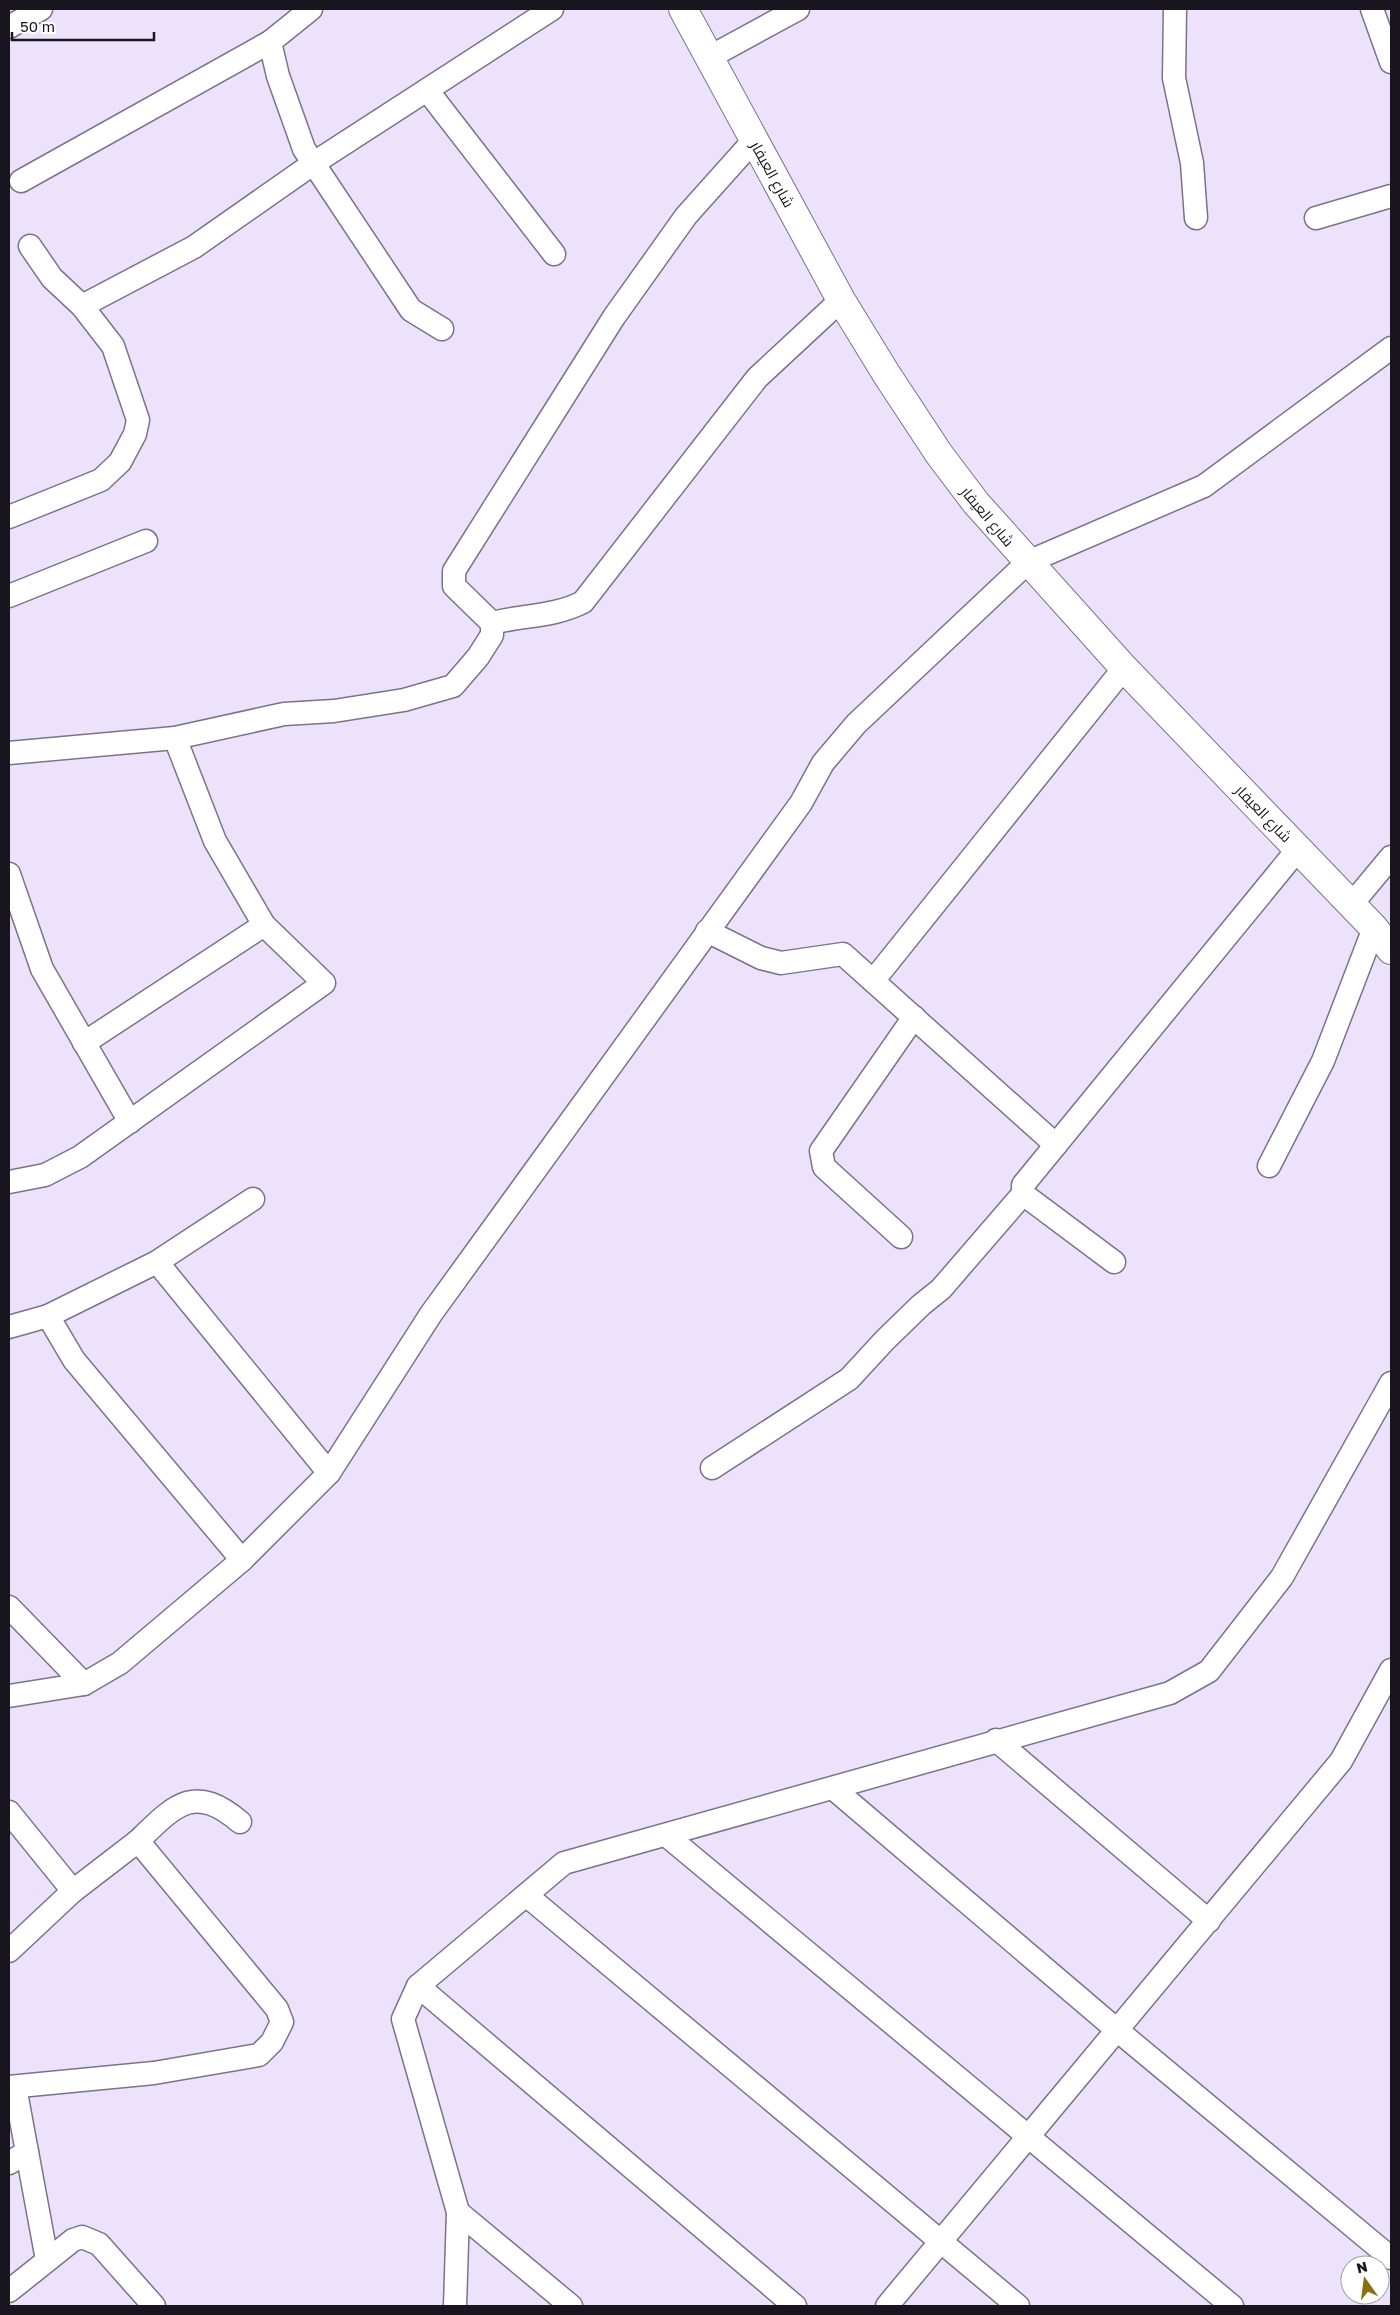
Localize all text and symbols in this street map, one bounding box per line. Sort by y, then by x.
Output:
scale bar [12,10,155,42]
text: 50 m [20,17,55,35]
street label: شارع العيفار [744,137,799,212]
street label: شارع العيفار [955,482,1018,552]
street label: شارع العيفار [1229,780,1296,848]
north arrow [1340,2255,1390,2305]
text: N [1355,2257,1369,2276]

